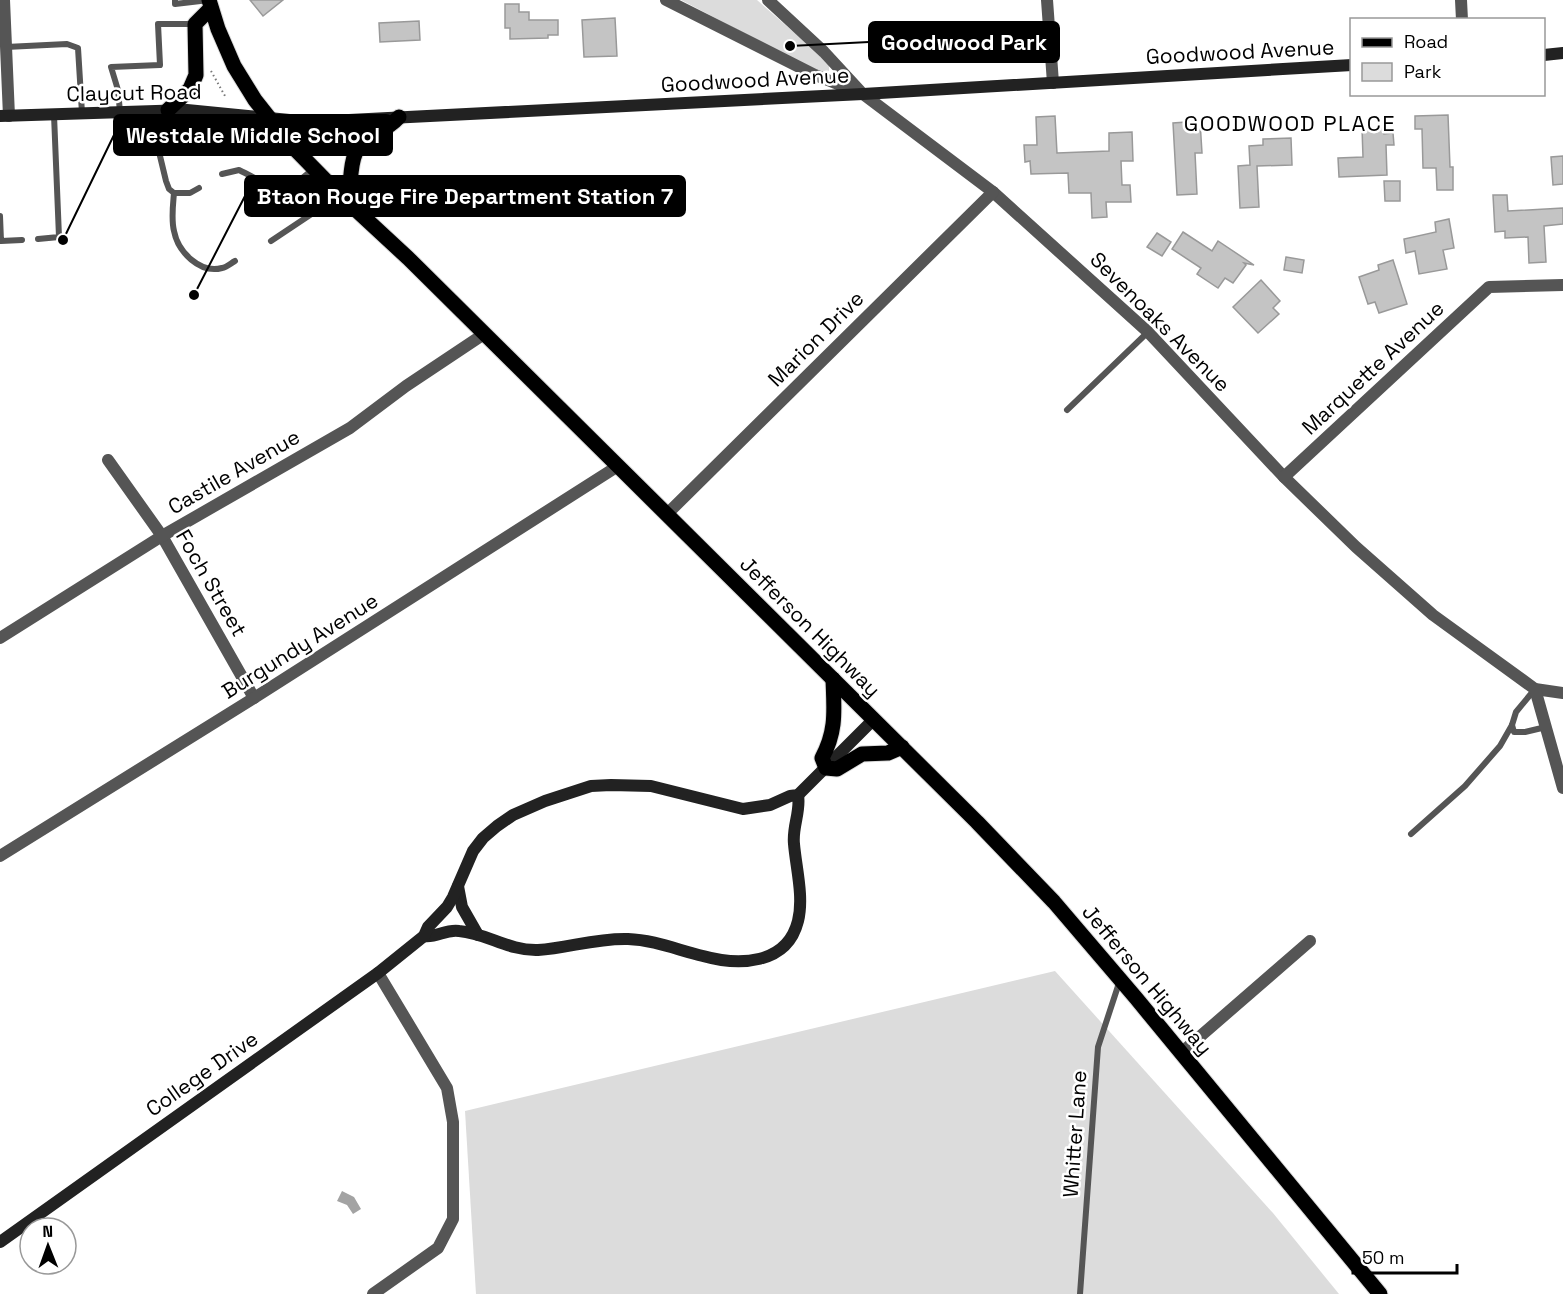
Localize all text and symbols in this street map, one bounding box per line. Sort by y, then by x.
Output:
legend [1350,18,1545,96]
callout: Goodwood Park [869,22,1059,62]
text: Goodwood Park [881,28,1048,56]
text: Road [1404,30,1448,53]
street label: Goodwood Avenue [1145,33,1335,70]
text: Park [1404,60,1442,83]
street label: Goodwood Avenue [660,61,850,98]
street label: Claycut Road [66,78,202,107]
district label: GOODWOOD PLACE [1184,109,1396,137]
callout: Westdale Middle School [114,115,392,155]
text: Westdale Middle School [126,121,380,149]
callout: Btaon Rouge Fire Department Station 7 [245,176,685,216]
text: Btaon Rouge Fire Department Station 7 [257,182,673,210]
street label: Sevenoaks Avenue [1085,246,1236,397]
street label: Marion Drive [762,285,869,392]
street label: Marquette Avenue [1296,295,1449,441]
street label: Castile Avenue [163,423,305,520]
street label: Foch Street [170,524,253,641]
street label: Jefferson Highway [734,550,887,703]
street label: Burgundy Avenue [217,587,383,704]
street label: Jefferson Highway [1076,899,1218,1061]
street label: College Drive [140,1025,263,1122]
street label: Whitter Lane [1057,1069,1092,1198]
north arrow [18,1216,78,1276]
text: N [42,1221,53,1242]
scale bar [1353,1237,1456,1275]
text: 50 m [1362,1246,1404,1269]

